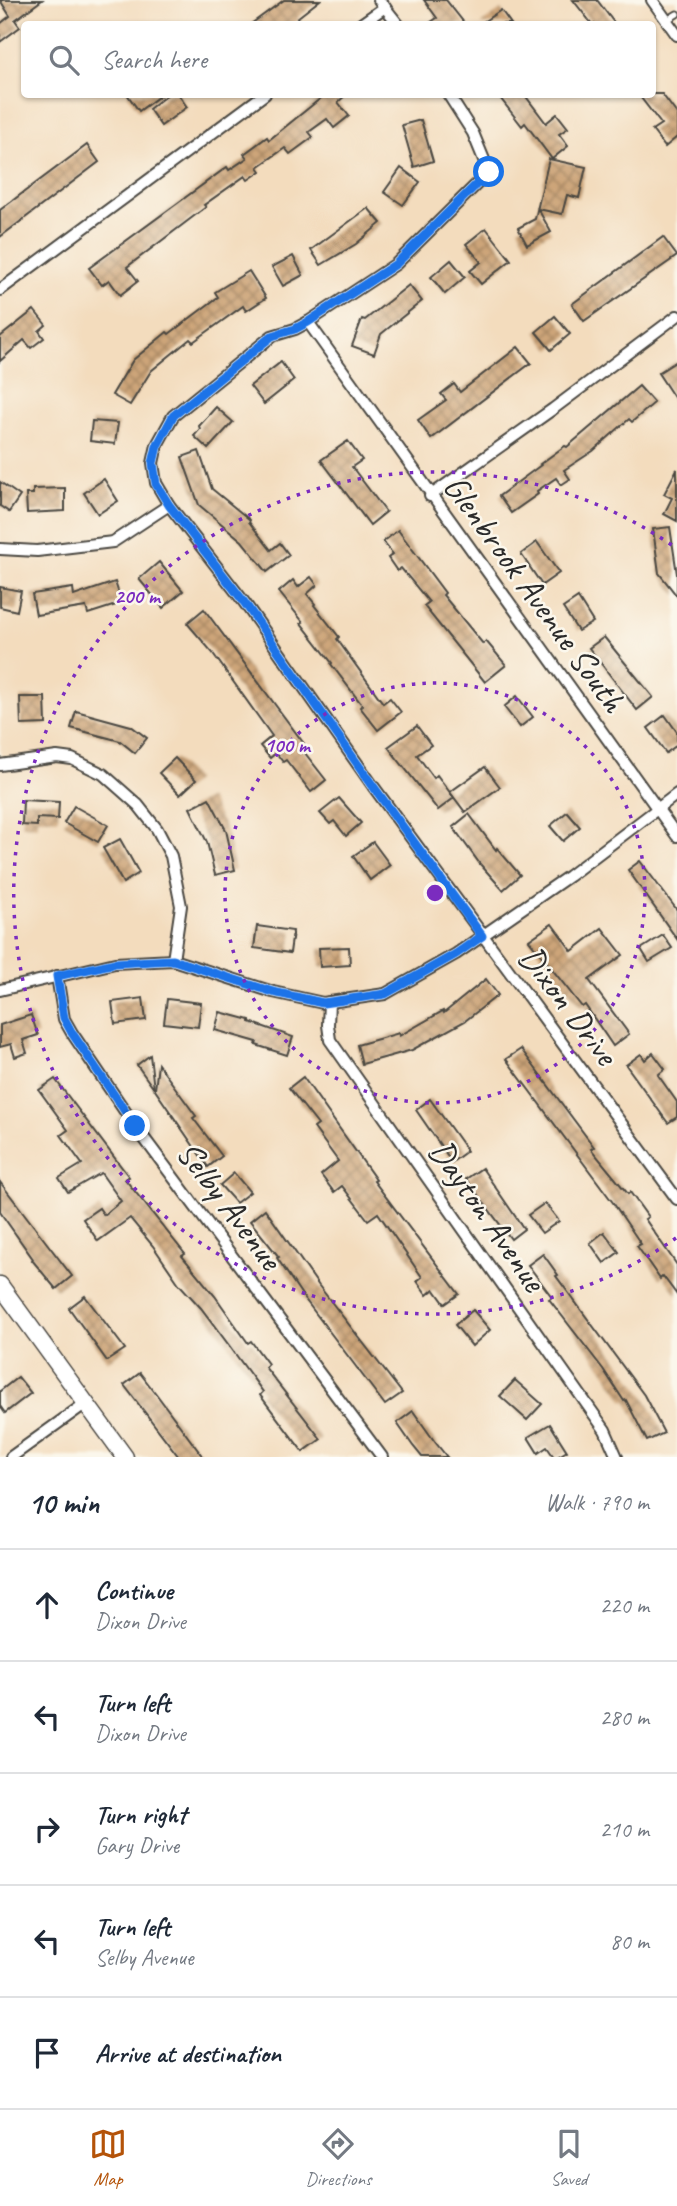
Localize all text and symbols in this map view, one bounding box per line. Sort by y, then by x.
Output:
search box [21,21,656,98]
icon: search [45,41,83,79]
text: Search here [101,43,207,76]
route start [473,156,504,187]
street label: Glenbrook Avenue South [433,466,637,723]
text: 200 m [114,583,162,609]
text: 100 m [264,732,312,758]
centre of rings [423,881,447,905]
street label: Dixon Drive [509,937,630,1076]
route end [119,1110,150,1141]
street label: Dayton Avenue [419,1131,558,1302]
street label: Selby Avenue [166,1132,294,1281]
text: 10 min [28,1484,99,1522]
text: Walk · 790 m [545,1488,649,1517]
text: Continue [95,1574,173,1607]
icon: ahead [28,1586,66,1624]
text: 220 m [600,1591,649,1620]
text: Dixon Drive [95,1607,186,1636]
text: Turn left [95,1686,170,1719]
icon: left [28,1698,66,1736]
text: 280 m [600,1703,649,1732]
text: Dixon Drive [95,1719,186,1748]
text: Turn right [95,1798,186,1831]
icon: right [28,1810,66,1848]
text: 210 m [600,1815,649,1844]
text: Gary Drive [95,1831,179,1860]
text: Turn left [95,1910,170,1943]
icon: left [28,1922,66,1960]
text: 80 m [610,1927,649,1956]
text: Selby Avenue [95,1943,194,1972]
icon: arrive [28,2034,66,2072]
text: Arrive at destination [95,2037,281,2070]
tab: Map [89,2125,127,2191]
tab: Directions [305,2125,372,2191]
tab: Saved [550,2125,588,2191]

